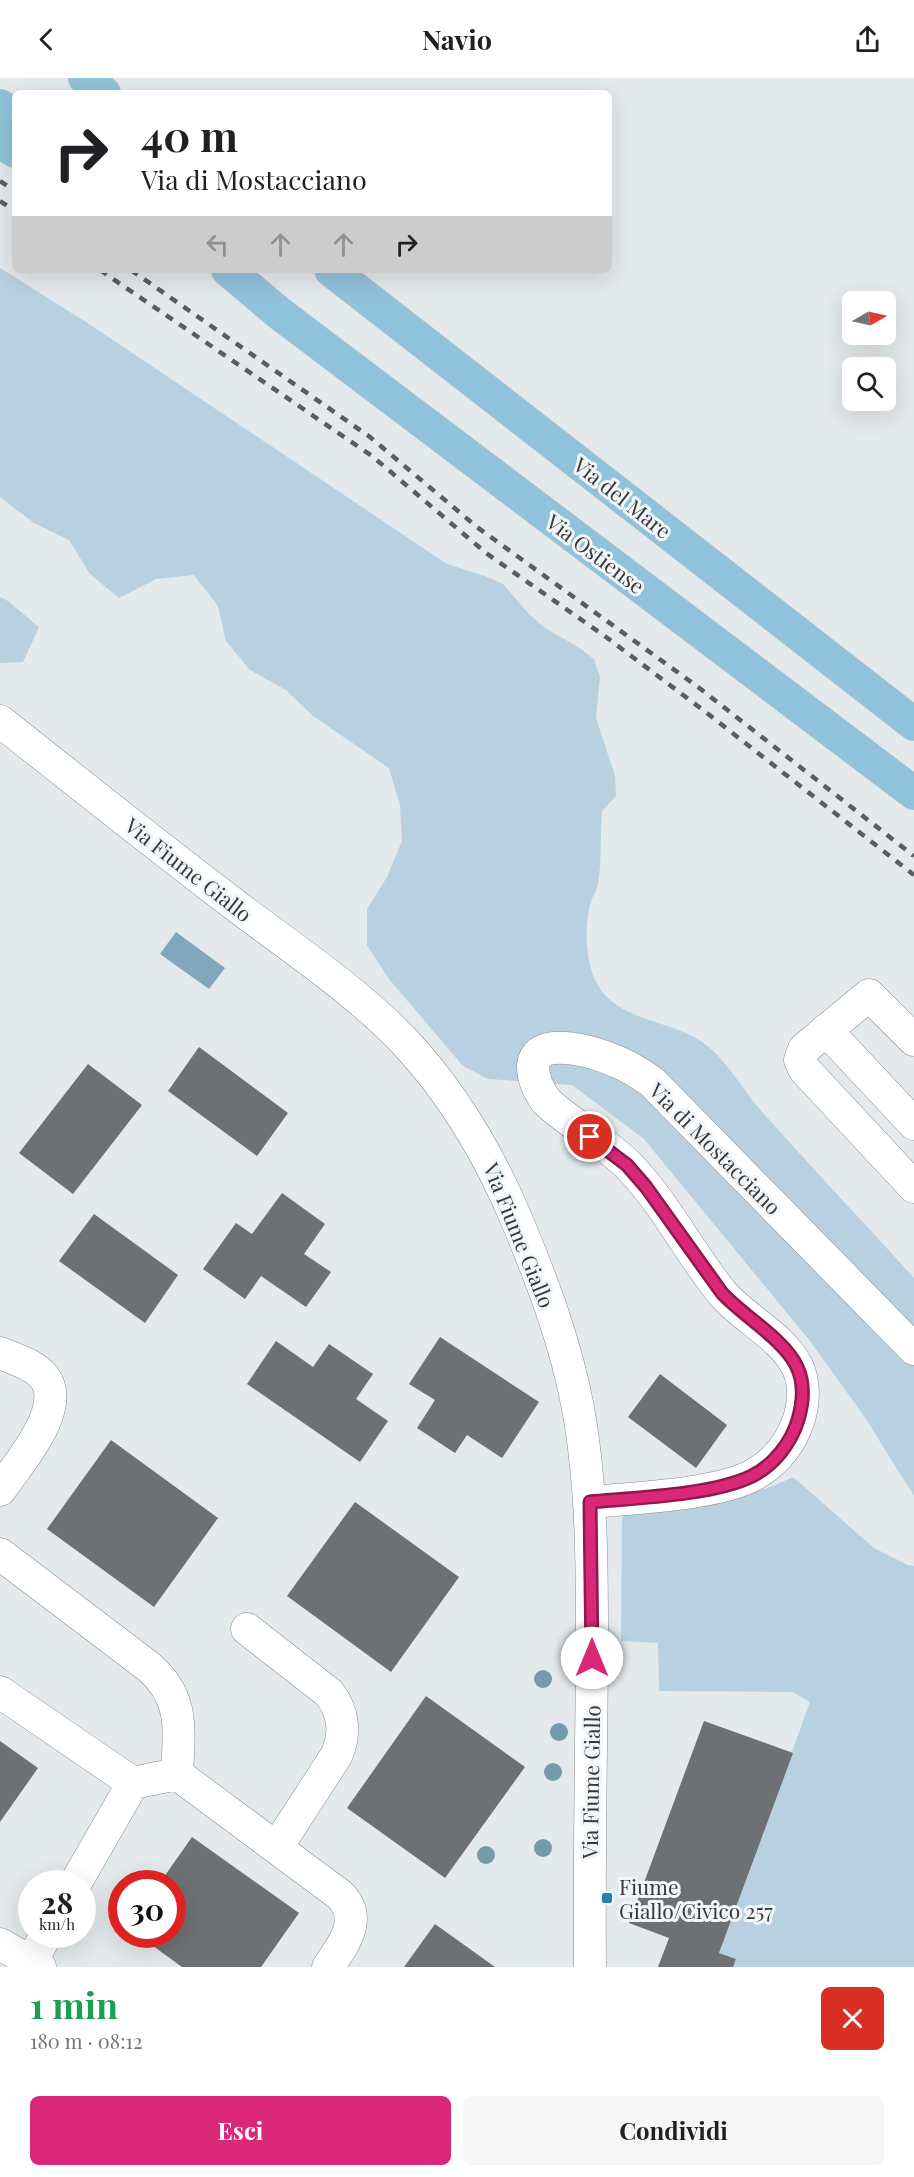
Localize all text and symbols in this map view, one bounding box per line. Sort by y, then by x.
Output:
text: Navio [422,21,492,57]
icon: back [30,23,63,56]
icon: share [851,23,884,56]
text: 40 m [141,107,238,163]
icon: right [42,114,120,192]
text: Via di Mostacciano [141,161,367,197]
icon: left [201,228,234,261]
icon: ahead [264,228,297,261]
icon: ahead [327,228,360,261]
icon: right [390,228,423,261]
north arrow [842,291,896,345]
map controls [842,291,896,411]
button: search [842,357,896,411]
street label: Via del Mare [568,449,678,544]
street label: Via Ostiense [540,506,651,599]
street label: Via Fiume Giallo [119,810,258,927]
street label: Via di Mostacciano [643,1075,788,1220]
pin [564,1111,615,1162]
icon: arrive [573,1120,606,1153]
street label: Via Fiume Giallo [478,1158,562,1312]
position arrow [560,1626,624,1690]
street label: Via Fiume Giallo [575,1705,605,1860]
speed limit sign: 30 [108,1870,186,1948]
place label: Fiume Giallo/Civico 257 [619,1872,773,1924]
text: 28 [41,1882,73,1922]
marker: Fiume Giallo/Civico 257 [600,1891,614,1905]
text: km/h [39,1914,75,1934]
text: 1 min [30,1980,118,2028]
button: close [821,1987,884,2050]
text: 180 m · 08:12 [30,2027,142,2054]
button: Esci [30,2096,451,2165]
button: Condividi [463,2096,884,2165]

